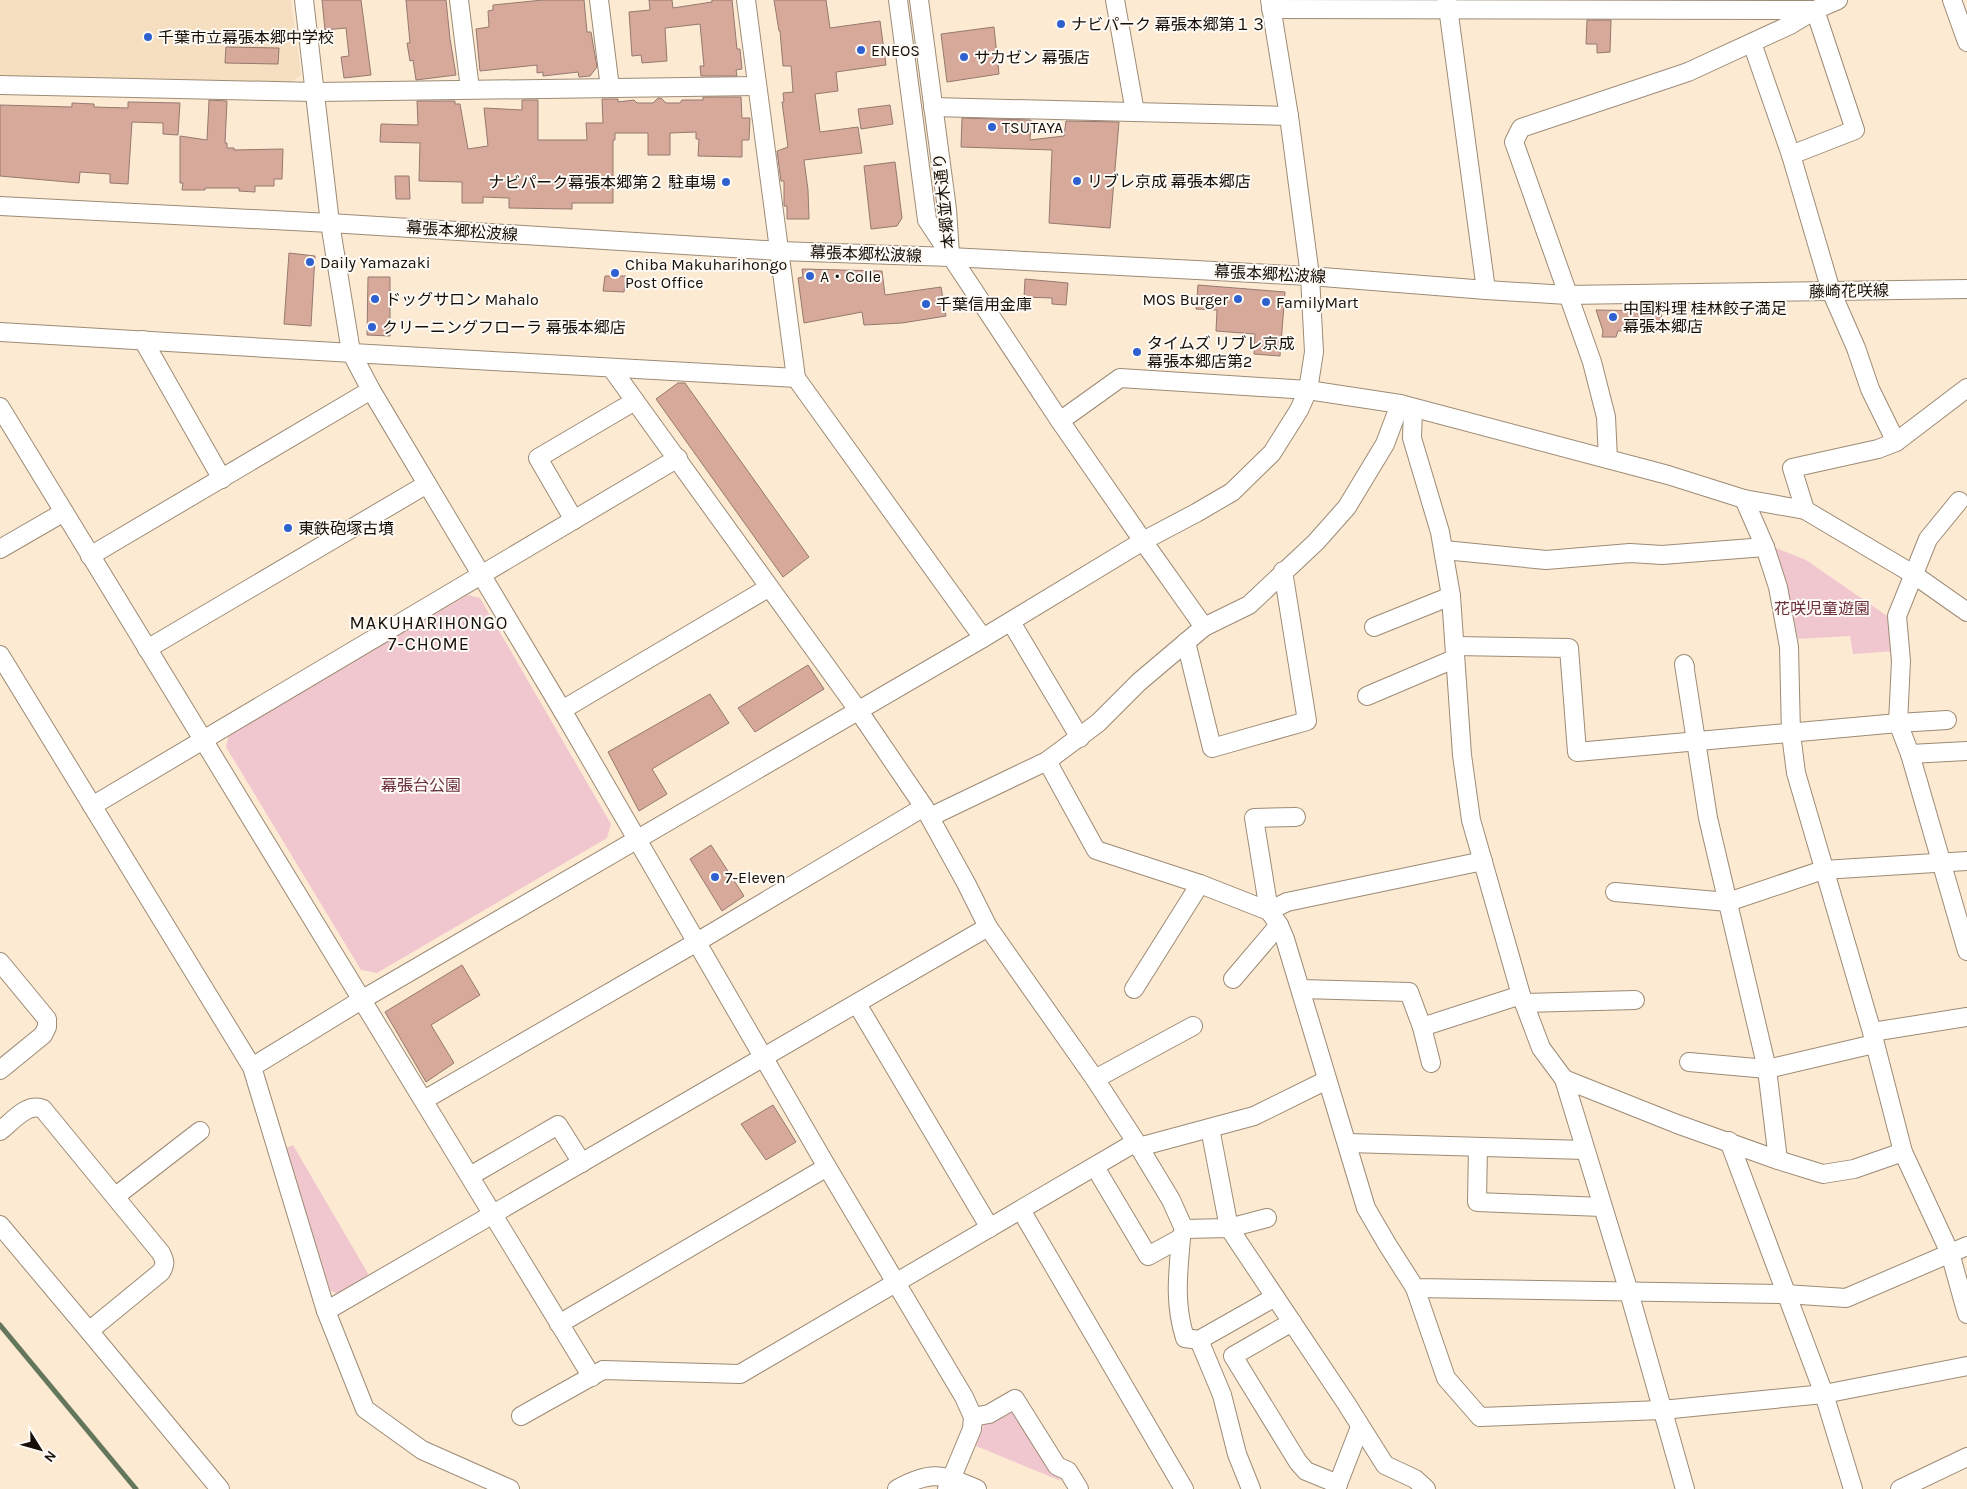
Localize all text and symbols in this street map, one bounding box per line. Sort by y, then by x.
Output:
place label: ナビパーク 幕張本郷第１３ [1071,15,1267,34]
marker: ナビパーク 幕張本郷第１３ [1055,18,1067,30]
place label: 千葉市立幕張本郷中学校 [158,28,334,47]
marker: 千葉市立幕張本郷中学校 [142,31,154,43]
place label: ENEOS [871,41,920,60]
marker: ENEOS [855,44,867,56]
place label: サカゼン 幕張店 [974,48,1090,67]
marker: サカゼン 幕張店 [958,51,970,63]
place label: TSUTAYA [1002,118,1063,137]
marker: TSUTAYA [986,121,998,133]
street label: 本郷並木通り [930,152,958,250]
place label: リブレ京成 幕張本郷店 [1087,172,1251,191]
place label: ナビパーク幕張本郷第２ 駐車場 [488,173,716,192]
marker: リブレ京成 幕張本郷店 [1071,175,1083,187]
marker: ナビパーク幕張本郷第２ 駐車場 [720,176,732,188]
street label: 幕張本郷松波線 [405,218,519,244]
street label: 幕張本郷松波線 [810,243,922,265]
place label: Daily Yamazaki [320,253,430,272]
place label: Chiba Makuharihongo Post Office [625,255,787,292]
marker: Daily Yamazaki [304,256,316,268]
street label: 幕張本郷松波線 [1214,262,1326,286]
marker: Chiba Makuharihongo Post Office [609,267,621,279]
place label: A・Colle [820,267,881,286]
marker: A・Colle [804,270,816,282]
street label: 藤崎花咲線 [1809,281,1889,301]
place label: ドッグサロン Mahalo [385,290,539,309]
place label: MOS Burger [1142,290,1228,309]
marker: ドッグサロン Mahalo [369,293,381,305]
marker: MOS Burger [1232,293,1244,305]
place label: FamilyMart [1276,293,1359,312]
place label: 千葉信用金庫 [936,295,1032,314]
marker: FamilyMart [1260,296,1272,308]
marker: 千葉信用金庫 [920,298,932,310]
place label: 中国料理 桂林餃子満足 幕張本郷店 [1623,299,1787,336]
marker: 中国料理 桂林餃子満足 幕張本郷店 [1607,311,1619,323]
place label: クリーニングフローラ 幕張本郷店 [382,318,626,337]
marker: クリーニングフローラ 幕張本郷店 [366,321,378,333]
place label: タイムズ リブレ京成 幕張本郷店第2 [1147,334,1294,371]
marker: タイムズ リブレ京成 幕張本郷店第2 [1131,346,1143,358]
place label: 東鉄砲塚古墳 [298,519,394,538]
marker: 東鉄砲塚古墳 [282,522,294,534]
park label: 花咲児童遊園 [1774,599,1870,618]
district label: MAKUHARIHONGO 7-CHOME [350,612,508,655]
park label: 幕張台公園 [381,776,461,795]
place label: 7-Eleven [725,868,786,887]
marker: 7-Eleven [709,871,721,883]
north arrow [15,1424,65,1474]
text: N [40,1447,60,1466]

